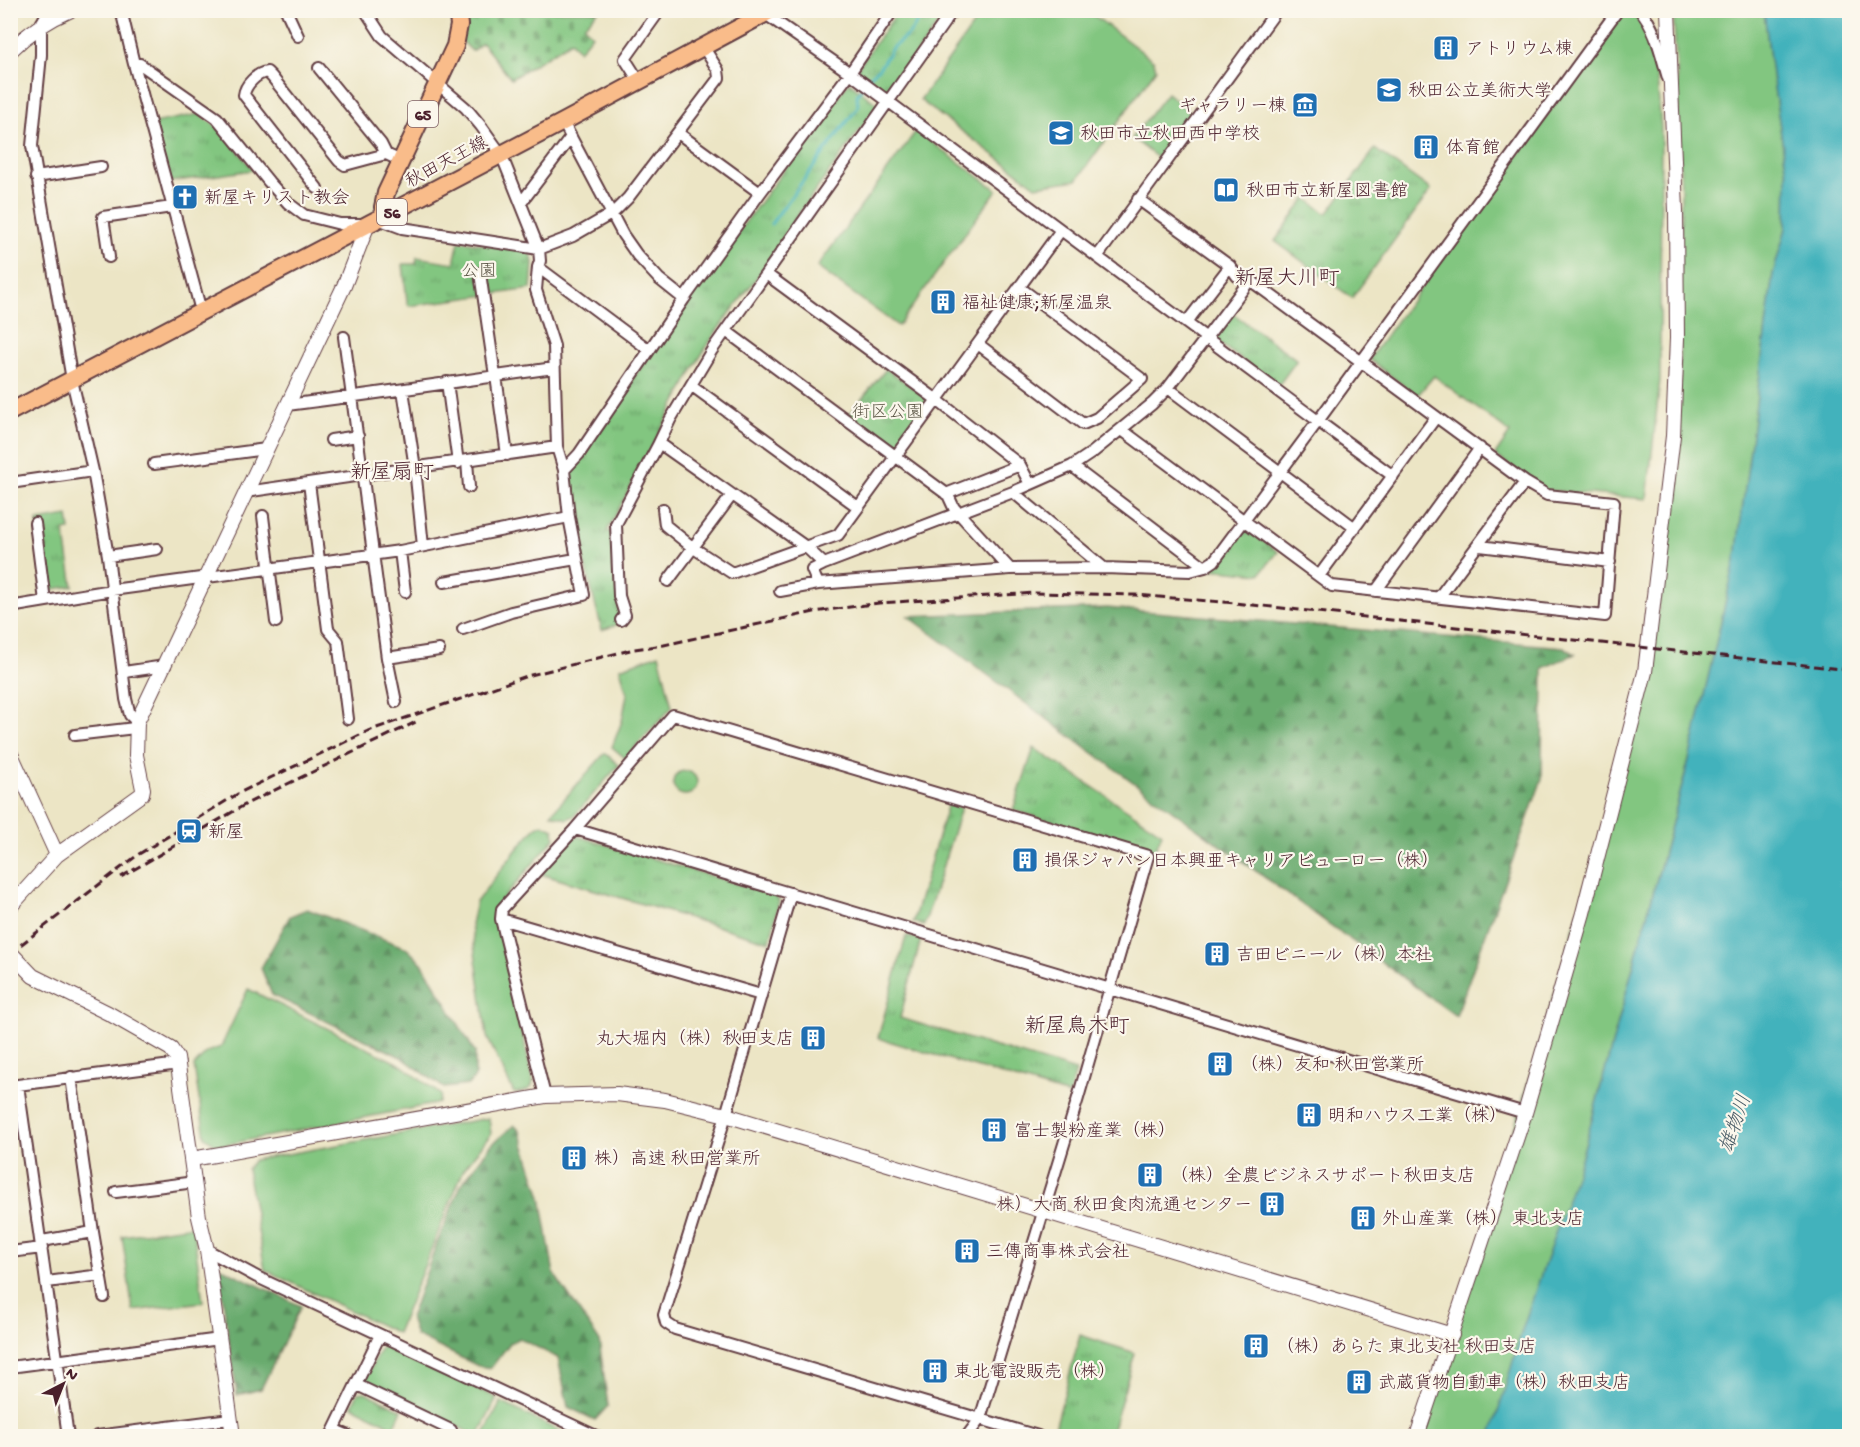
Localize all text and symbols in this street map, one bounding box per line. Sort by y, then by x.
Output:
building icon: アトリウム棟 [1431,33,1461,63]
place label: アトリウム棟 [1466,39,1573,61]
school or university icon: 秋田公立美術大学 [1374,75,1404,105]
place label: 秋田公立美術大学 [1408,81,1552,103]
museum icon: ギャラリー棟 [1290,90,1320,120]
place label: ギャラリー棟 [1178,96,1286,118]
road number: 65 [408,101,438,127]
school or university icon: 秋田市立秋田西中学校 [1046,118,1076,148]
place label: 秋田市立秋田西中学校 [1080,124,1260,146]
street label: 秋田天王線 [402,132,492,194]
building icon: 体育館 [1411,132,1441,162]
place label: 体育館 [1446,138,1500,160]
library icon: 秋田市立新屋図書館 [1211,175,1241,205]
place label: 秋田市立新屋図書館 [1246,181,1408,203]
church icon: 新屋キリスト教会 [170,182,200,212]
place label: 新屋キリスト教会 [204,188,349,210]
road number: 56 [377,199,407,225]
park label: 公園 [461,262,497,283]
district label: 新屋大川町 [1235,267,1340,293]
building icon: 福祉健康;新屋温泉 [928,287,958,317]
place label: 福祉健康;新屋温泉 [962,293,1112,315]
park label: 街区公園 [852,402,924,424]
district label: 新屋扇町 [350,461,434,487]
station icon: 新屋 [174,816,204,846]
place label: 新屋 [208,822,244,844]
building icon: 損保ジャパン日本興亜キャリアビューロー（株） [1010,845,1040,875]
place label: 損保ジャパン日本興亜キャリアビューロー（株） [1044,850,1439,873]
building icon: 吉田ビニール（株）本社 [1202,939,1232,969]
place label: 吉田ビニール（株）本社 [1236,944,1433,967]
district label: 新屋鳥木町 [1025,1014,1130,1041]
building icon: 丸大堀内（株）秋田支店 [798,1023,828,1053]
place label: 丸大堀内（株）秋田支店 [596,1028,794,1051]
building icon: （株）友和 秋田営業所 [1205,1049,1235,1079]
place label: （株）友和 秋田営業所 [1240,1054,1424,1077]
water label: 雄物川 [1715,1091,1758,1156]
building icon: 明和ハウス工業（株） [1294,1100,1324,1130]
place label: 明和ハウス工業（株） [1328,1105,1507,1128]
building icon: 富士製粉産業（株） [979,1115,1009,1145]
place label: 富士製粉産業（株） [1014,1120,1176,1143]
building icon: 株）高速 秋田営業所 [559,1143,589,1173]
place label: 株）高速 秋田営業所 [594,1148,760,1171]
building icon: （株）全農ビジネスサポート秋田支店 [1135,1160,1165,1190]
place label: （株）全農ビジネスサポート秋田支店 [1170,1165,1475,1188]
building icon: 株）大商 秋田食肉流通センター [1257,1189,1287,1219]
place label: 株）大商 秋田食肉流通センター [996,1194,1252,1217]
building icon: 外山産業（株） 東北支店 [1348,1203,1378,1233]
place label: 外山産業（株） 東北支店 [1382,1208,1584,1231]
building icon: 三傳商事株式会社 [952,1236,982,1266]
place label: 三傳商事株式会社 [986,1242,1130,1264]
building icon: （株）あらた 東北支社 秋田支店 [1241,1331,1271,1361]
place label: （株）あらた 東北支社 秋田支店 [1276,1336,1537,1359]
north arrow [33,1354,93,1414]
building icon: 東北電設販売（株） [920,1356,950,1386]
place label: 東北電設販売（株） [954,1361,1116,1384]
text: N [60,1365,81,1386]
building icon: 武蔵貨物自動車（株）秋田支店 [1344,1367,1374,1397]
place label: 武蔵貨物自動車（株）秋田支店 [1378,1372,1630,1395]

